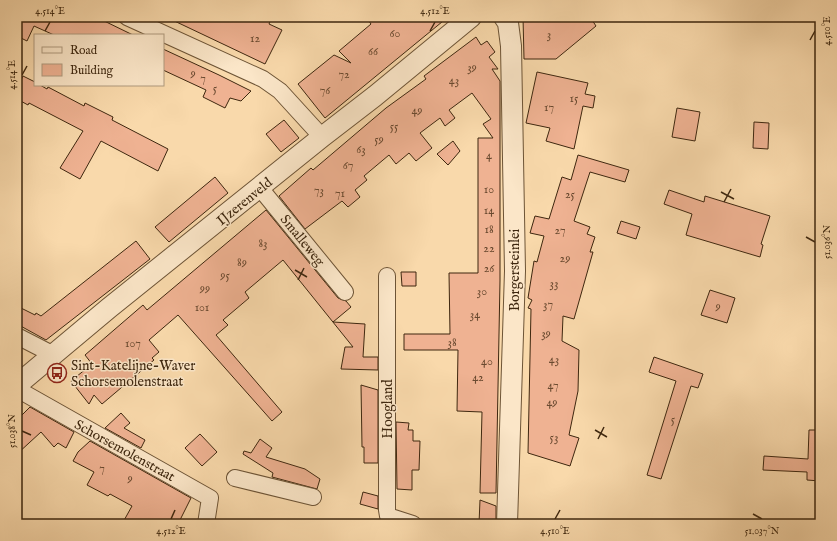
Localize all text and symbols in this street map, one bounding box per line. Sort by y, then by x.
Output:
text: 4.514°E [35,5,65,18]
text: 4.512°E [420,5,450,18]
text: 4.510°E [821,16,834,46]
house number: 60 [390,26,401,41]
house number: 3 [547,27,551,42]
house number: 12 [250,31,260,46]
legend [34,34,164,86]
text: Road [70,43,98,58]
house number: 66 [368,44,379,59]
text: 4.514°E [6,60,19,90]
house number: 39 [467,60,477,75]
text: Building [70,63,114,78]
house number: 9 [189,66,196,81]
house number: 72 [338,67,350,82]
house number: 7 [200,71,206,86]
house number: 43 [449,73,459,88]
house number: 5 [213,81,218,96]
house number: 76 [320,83,331,98]
house number: 15 [570,91,579,106]
house number: 17 [544,100,554,115]
house number: 49 [411,103,423,118]
house number: 55 [390,119,399,134]
house number: 59 [374,132,384,147]
house number: 63 [356,142,366,157]
house number: 4 [486,148,492,163]
house number: 67 [343,158,353,173]
street label: IJzerenveld [213,173,277,230]
house number: 10 [484,182,494,197]
house number: 73 [314,183,324,198]
house number: 71 [335,186,345,201]
house number: 25 [565,187,576,202]
house number: 14 [484,203,494,218]
street label: Smalleweg [276,211,329,270]
house number: 18 [484,222,494,237]
house number: 27 [554,223,566,238]
text: 51.036°N [821,225,834,259]
street label: Borgersteinlei [506,229,524,311]
house number: 83 [258,236,268,251]
house number: 22 [483,241,495,256]
house number: 29 [560,251,570,266]
house number: 89 [237,255,247,270]
house number: 26 [484,261,495,276]
house number: 95 [219,268,230,283]
house number: 33 [550,276,558,291]
house number: 99 [199,281,210,296]
house number: 30 [477,284,487,299]
house number: 37 [543,297,553,312]
house number: 9 [714,299,721,314]
house number: 101 [195,300,209,315]
house number: 34 [470,307,480,322]
house number: 39 [541,326,551,341]
house number: 38 [447,335,457,350]
house number: 107 [125,336,141,351]
house number: 43 [549,352,559,367]
house number: 40 [481,354,493,369]
place label: Sint-Katelijne-Waver Schorsemolenstraat [71,357,195,391]
bus stop icon: Sint-Katelijne-Waver Schorsemolenstraat [46,362,68,384]
house number: 42 [472,370,484,385]
house number: 47 [547,378,559,393]
street label: Hoogland [379,379,397,439]
house number: 49 [546,395,558,410]
house number: 5 [671,412,676,427]
text: 51.038°N [6,414,19,448]
street label: Schorsemolenstraat [71,416,178,486]
house number: 53 [550,430,558,445]
house number: 7 [99,461,105,476]
house number: 9 [126,471,133,486]
text: 4.512°E [156,525,186,538]
text: 4.510°E [540,525,570,538]
text: 51.037°N [745,525,780,538]

